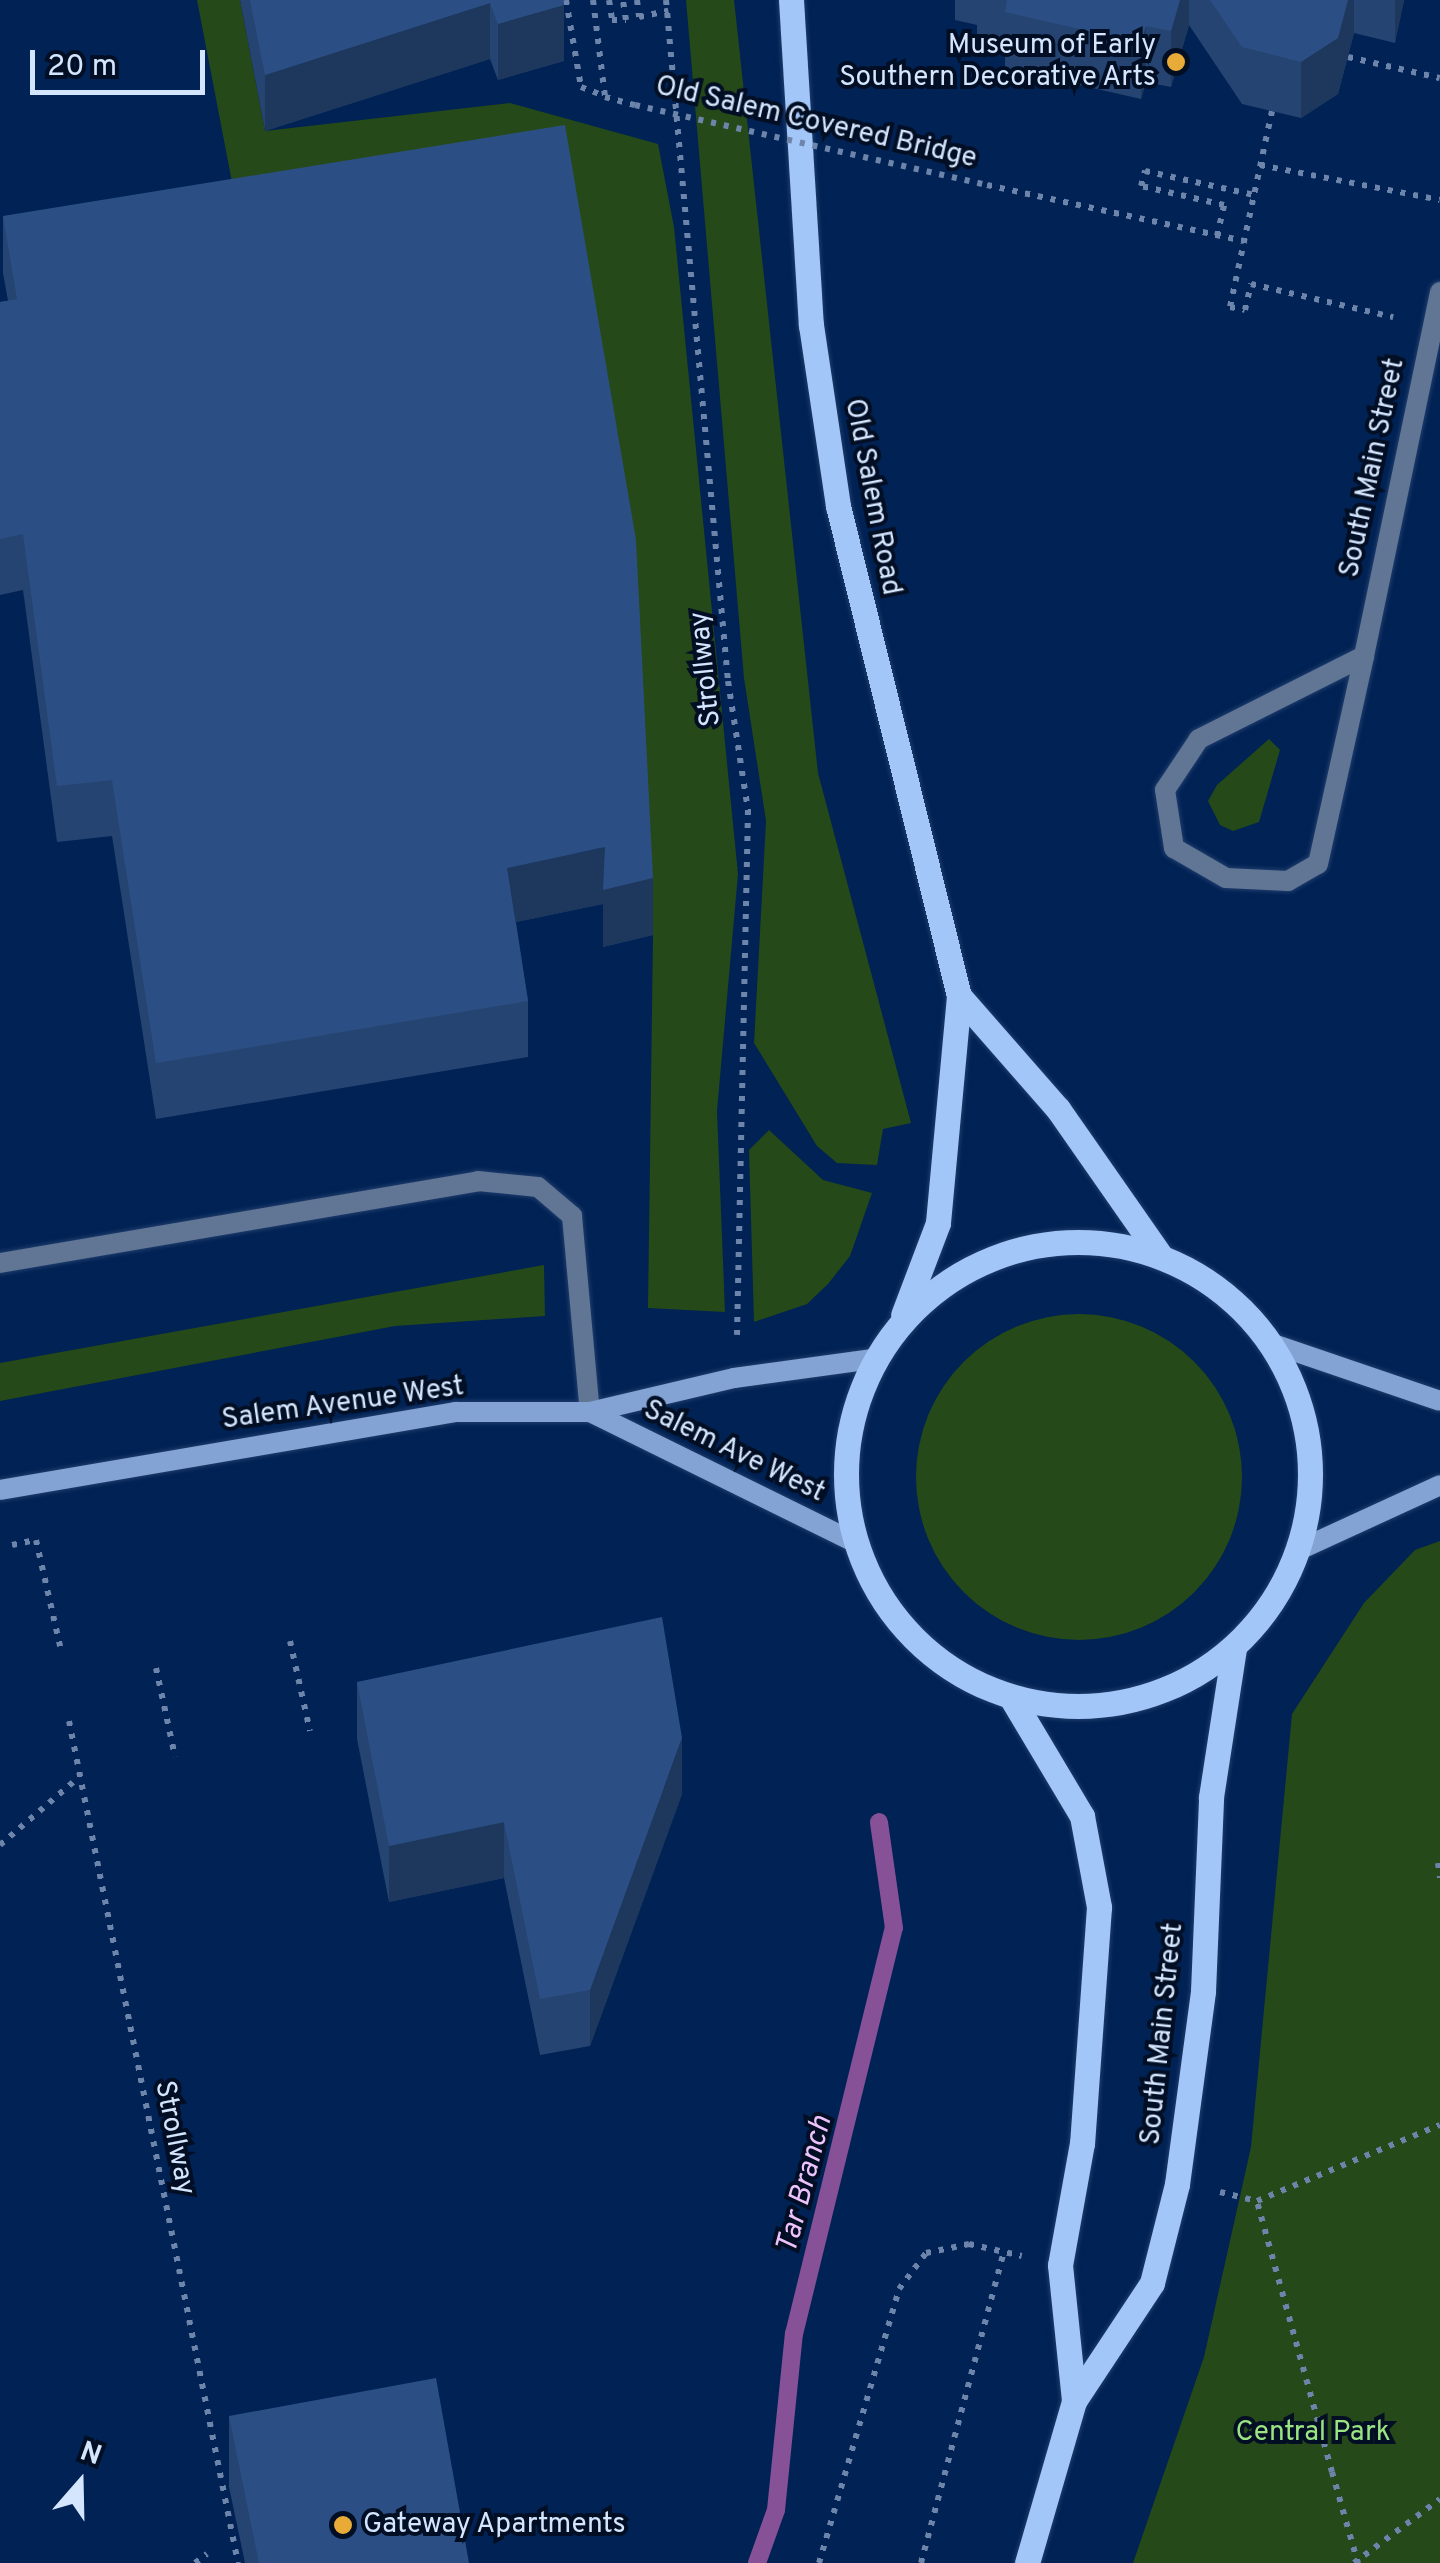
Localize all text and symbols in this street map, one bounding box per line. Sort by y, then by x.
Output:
place label: Museum of Early Southern Decorative Arts [838,29,1156,95]
scale bar [35,30,210,92]
text: 20 m [47,49,117,86]
marker: Museum of Early Southern Decorative Arts [1165,51,1187,73]
street label: Old Salem Covered Bridge [652,70,980,176]
street label: South Main Street [1333,355,1413,581]
street label: Old Salem Road [836,396,908,598]
street label: Strollway [683,610,729,728]
street label: Salem Avenue West [219,1370,467,1438]
street label: Salem Ave West [637,1393,831,1511]
street label: South Main Street [1135,1921,1191,2147]
street label: Strollway [146,2078,202,2198]
water label: Tar Branch [770,2112,842,2258]
park label: Central Park [1235,2416,1391,2450]
north arrow [30,2433,130,2533]
text: N [75,2434,106,2475]
place label: Gateway Apartments [363,2508,627,2542]
marker: Gateway Apartments [332,2514,354,2536]

